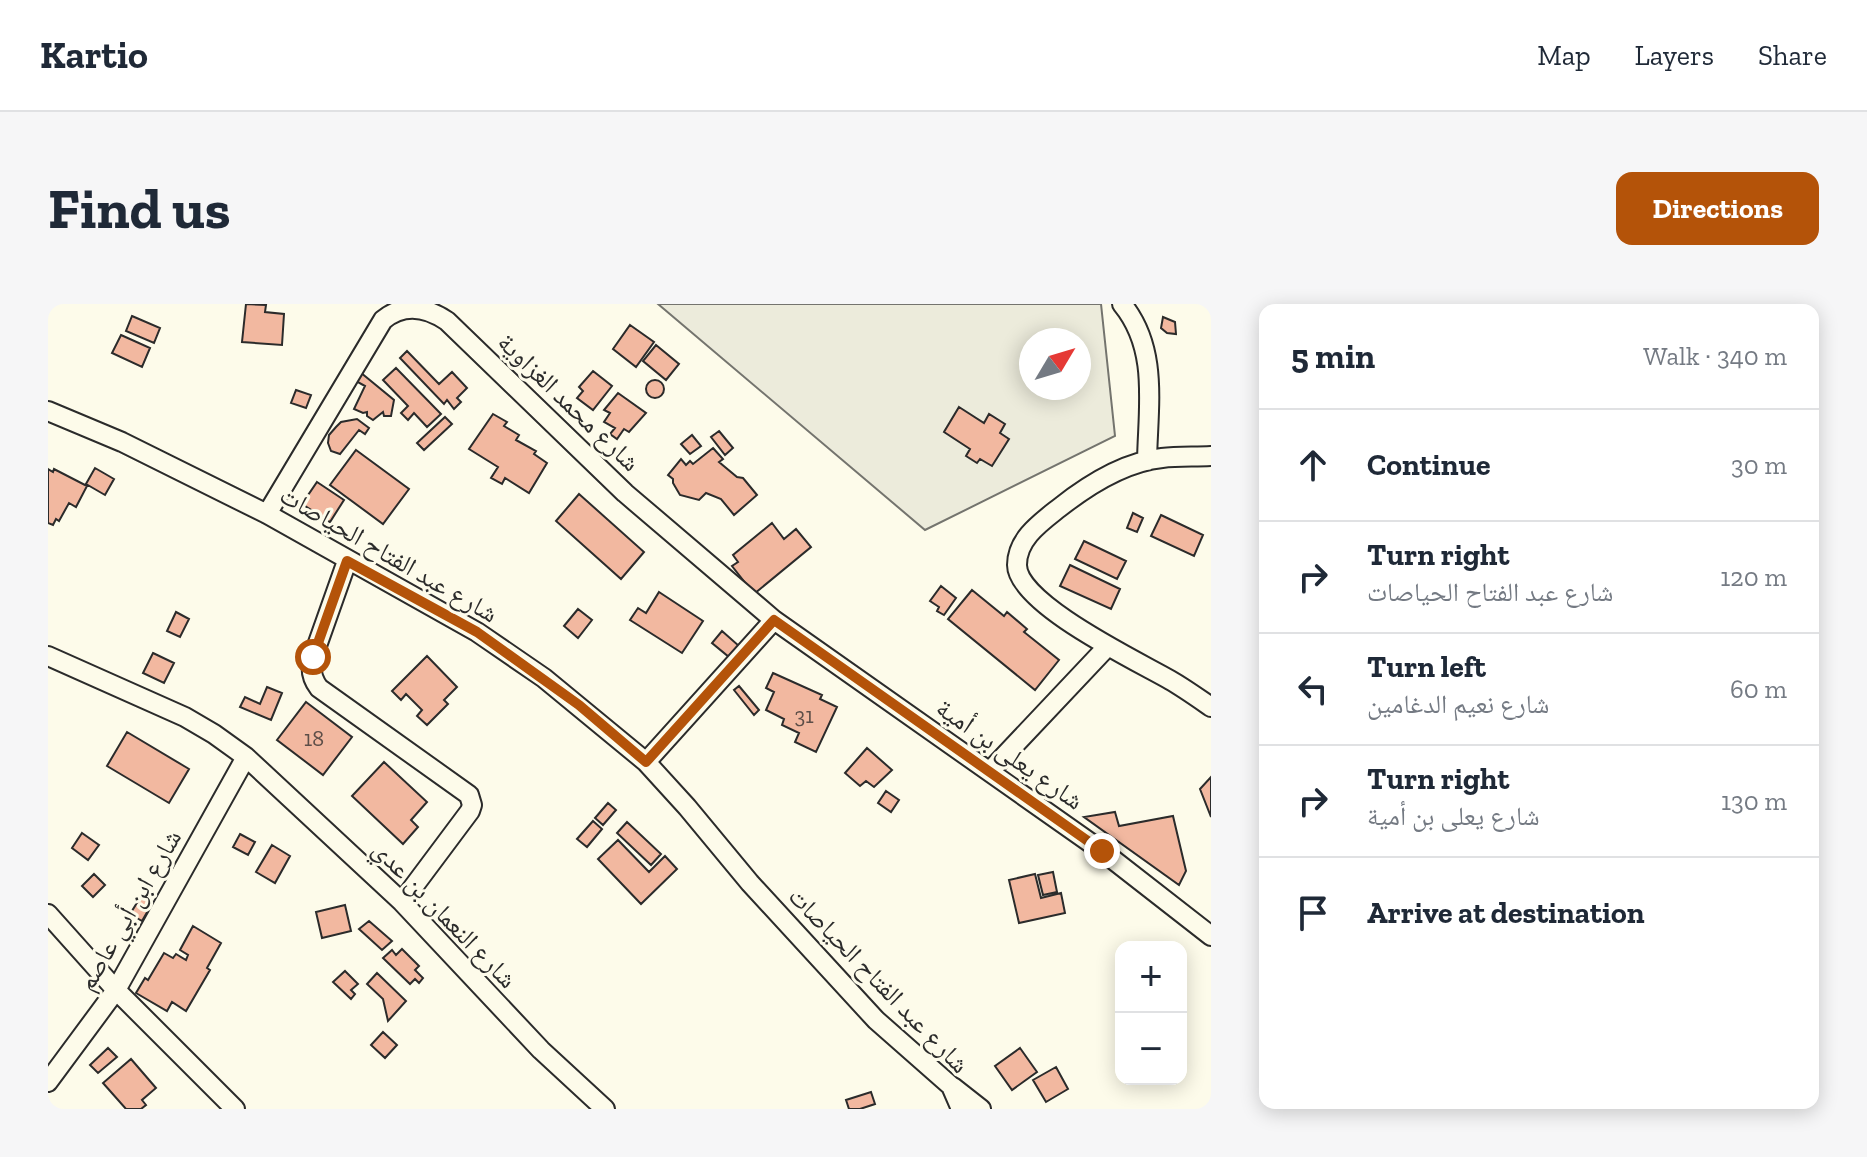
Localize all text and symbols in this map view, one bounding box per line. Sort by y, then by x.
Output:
text: Kartio [40,32,148,78]
text: Map [1537,39,1591,72]
text: Layers [1635,39,1714,72]
text: Share [1758,39,1827,72]
button: Directions [1616,172,1819,245]
text: Find us [48,175,231,242]
street label: شارع محمد الغزاوية [491,326,647,478]
north arrow [1019,328,1091,400]
text: 5 min [1291,336,1375,377]
text: Walk · 340 m [1643,340,1787,372]
icon: ahead [1291,443,1335,487]
text: Continue [1367,447,1491,483]
text: 30 m [1731,449,1787,481]
street label: شارع عبد الفتاح الحياصات [274,479,504,629]
text: Turn right [1367,537,1509,573]
icon: right [1291,555,1335,599]
text: 120 m [1720,561,1787,593]
text: شارع عبد الفتاح الحياصات [1367,576,1613,608]
route start [295,639,331,675]
text: Turn left [1367,649,1486,685]
icon: left [1291,667,1335,711]
text: 60 m [1730,673,1787,705]
text: شارع نعيم الدغامين [1367,688,1549,720]
street label: شارع يعلى بن أمية [930,691,1090,817]
house number: 31 [794,702,814,729]
house number: 18 [304,725,324,752]
text: Turn right [1367,761,1509,797]
icon: right [1291,779,1335,823]
text: 130 m [1721,785,1787,817]
text: شارع يعلى بن أمية [1367,800,1540,832]
street label: شارع ابن أبي عاصم [70,824,192,999]
street label: شارع النعمان بن عدي [363,833,524,998]
route end [1084,833,1120,869]
street label: شارع عبد الفتاح الحياصات [782,880,976,1080]
icon: arrive [1291,891,1335,935]
text: Arrive at destination [1367,895,1644,931]
map controls [1115,941,1187,1085]
button: + [1115,941,1187,1013]
button: − [1115,1013,1187,1085]

